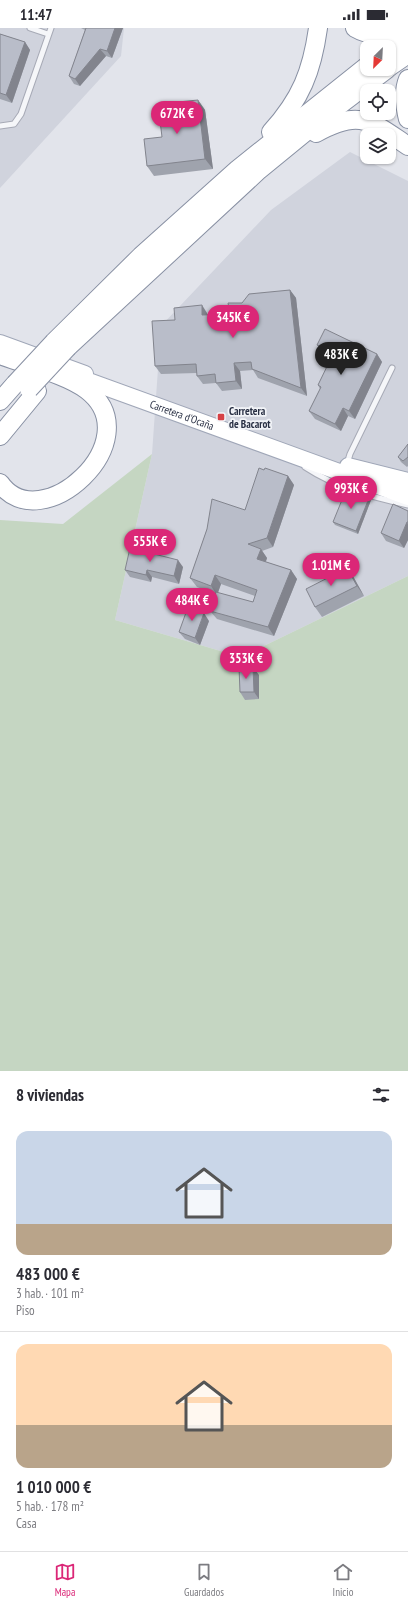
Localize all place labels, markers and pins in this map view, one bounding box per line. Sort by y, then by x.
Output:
pin: 672K € [144,101,210,135]
pin: 345K € [200,305,266,339]
pin: 483K € [308,342,374,376]
place label: Carretera de Bacarot [229,404,271,431]
marker: Carretera de Bacarot [216,412,226,422]
pin: 993K € [318,476,384,510]
pin: 555K € [117,529,183,563]
pin: 1.01M € [294,553,368,587]
pin: 484K € [159,588,225,622]
pin: 353K € [213,646,279,680]

